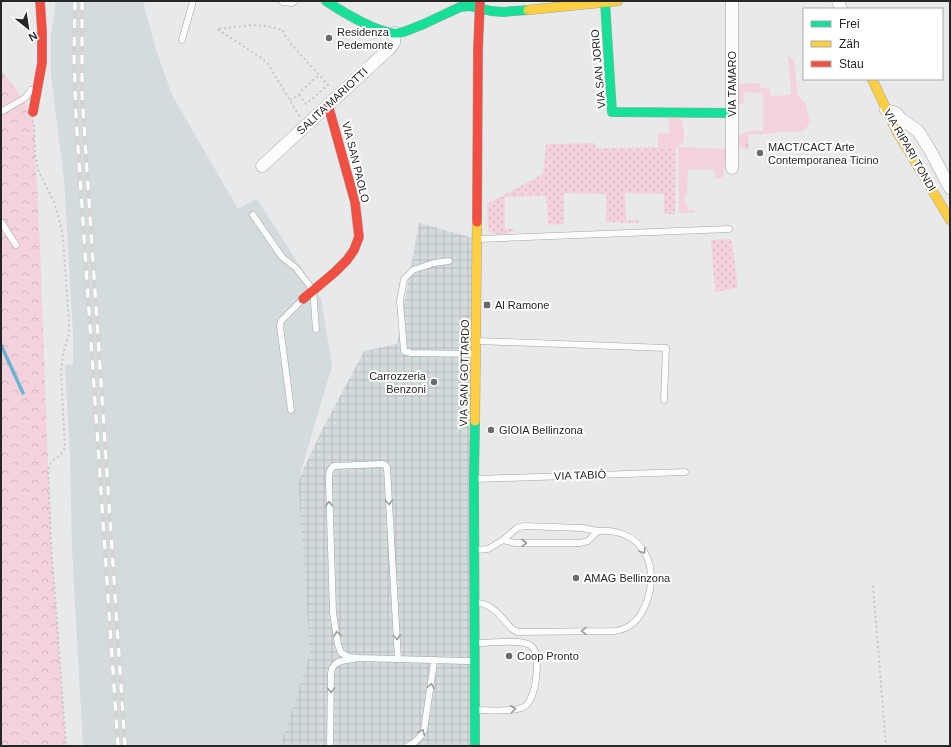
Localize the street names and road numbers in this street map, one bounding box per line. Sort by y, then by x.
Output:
street label: VIA SAN JORIO [589,28,607,109]
street label: VIA TAMARO [726,50,738,117]
street label: SALITA MARIOTTI [294,65,370,137]
street label: VIA RIPARI TONDI [882,107,938,193]
street label: VIA SAN PAOLO [340,120,372,204]
street label: VIA SAN GOTTARDO [457,319,471,427]
street label: VIA TABIÒ [554,468,607,482]

